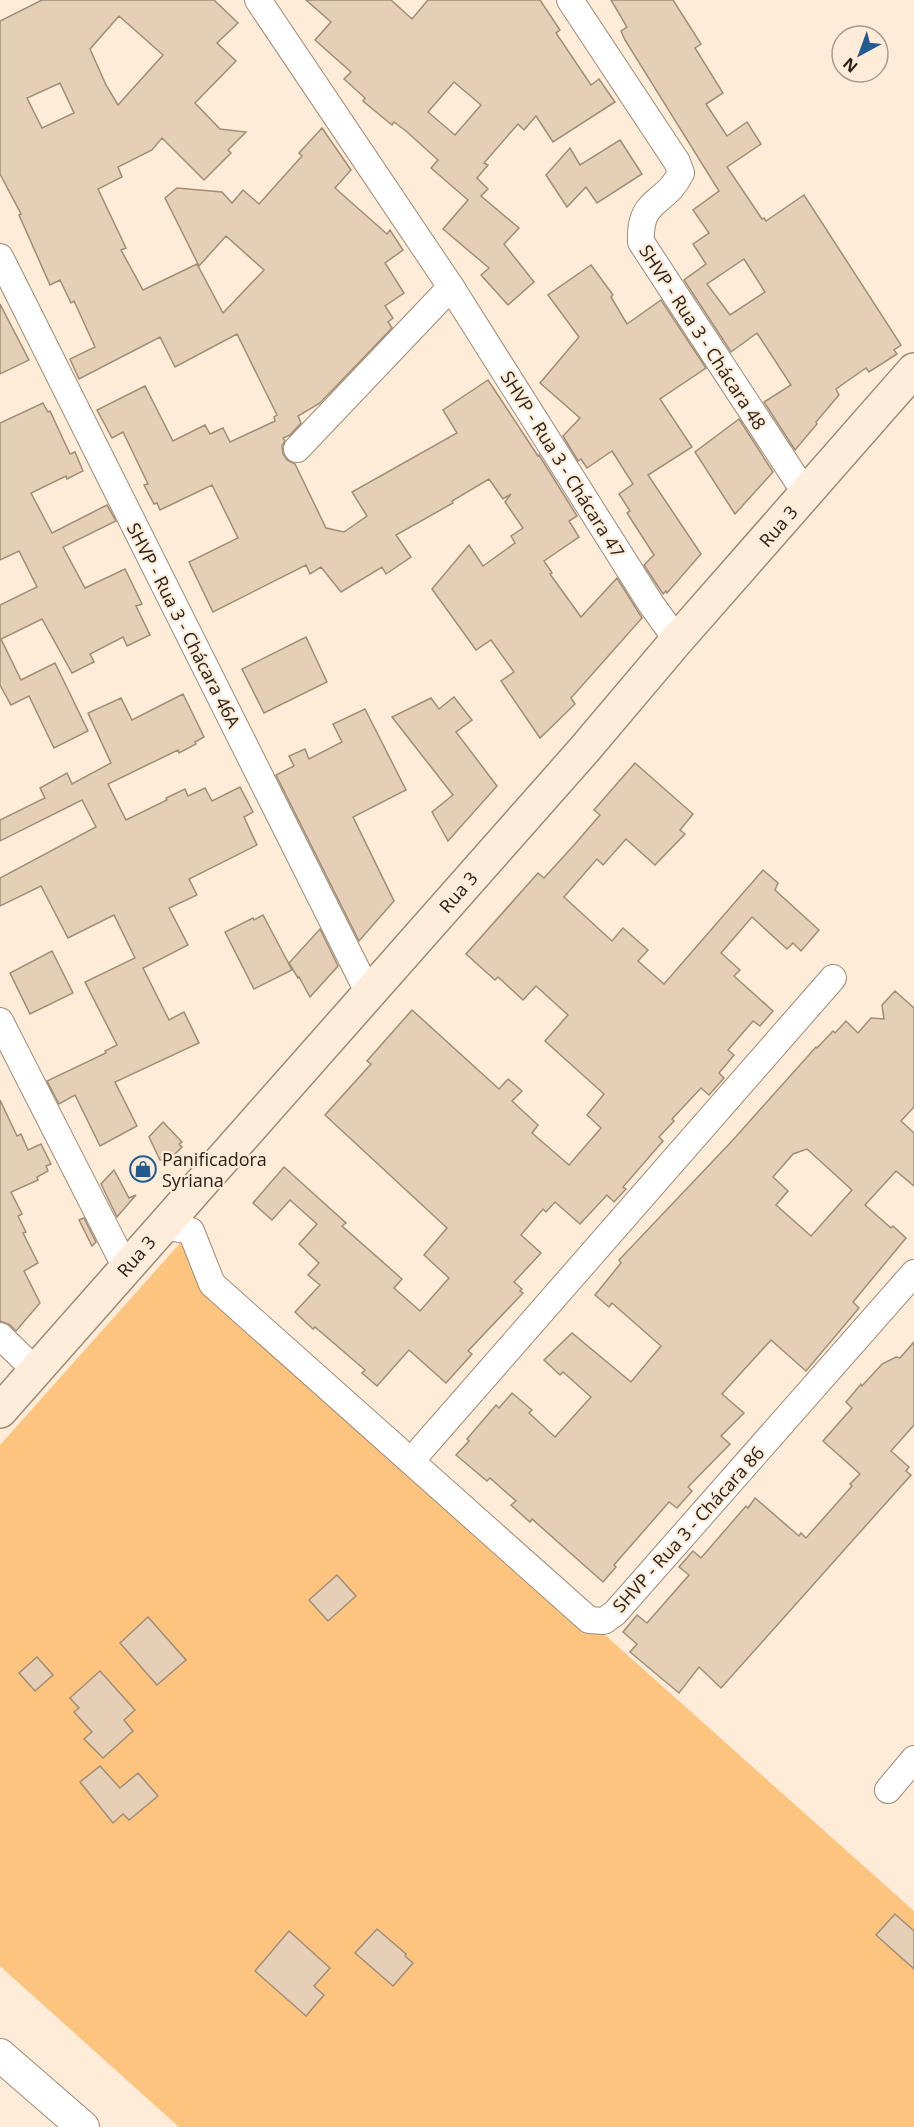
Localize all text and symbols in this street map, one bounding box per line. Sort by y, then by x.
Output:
north arrow [830,24,890,84]
text: N [838,53,862,78]
street label: SHVP - Rua 3 - Chácara 48 [634,240,772,434]
street label: SHVP - Rua 3 - Chácara 47 [496,366,630,562]
street label: Rua 3 [753,500,803,552]
street label: SHVP - Rua 3 - Chácara 46A [122,518,247,732]
street label: Rua 3 [433,866,483,918]
place label: Panificadora Syriana [162,1147,267,1192]
shop icon: Panificadora Syriana [128,1154,158,1184]
street label: Rua 3 [111,1230,161,1282]
street label: SHVP - Rua 3 - Chácara 86 [607,1441,769,1617]

